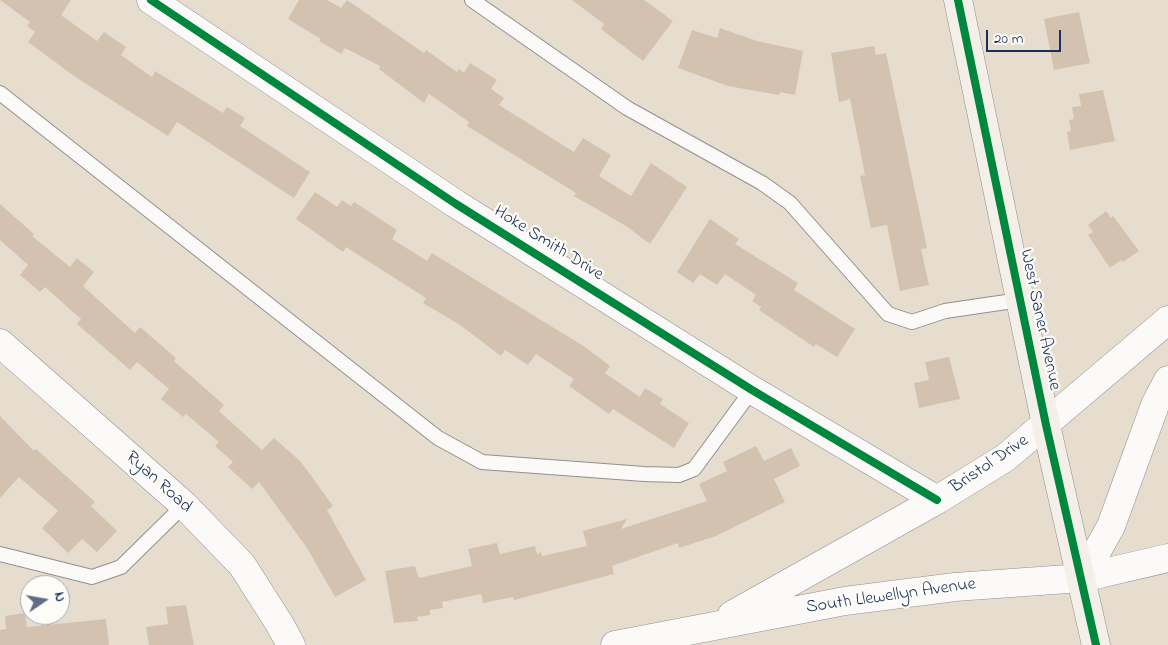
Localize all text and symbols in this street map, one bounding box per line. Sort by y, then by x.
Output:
scale bar [988,20,1063,52]
text: 20 m [994,28,1023,50]
street label: Hoke Smith Drive [489,202,607,286]
street label: West Saner Avenue [1013,247,1065,393]
street label: Bristol Drive [947,431,1033,499]
street label: Ryan Road [120,447,196,519]
street label: South Llewellyn Avenue [805,574,977,620]
north arrow [20,575,70,625]
text: N [48,590,70,604]

